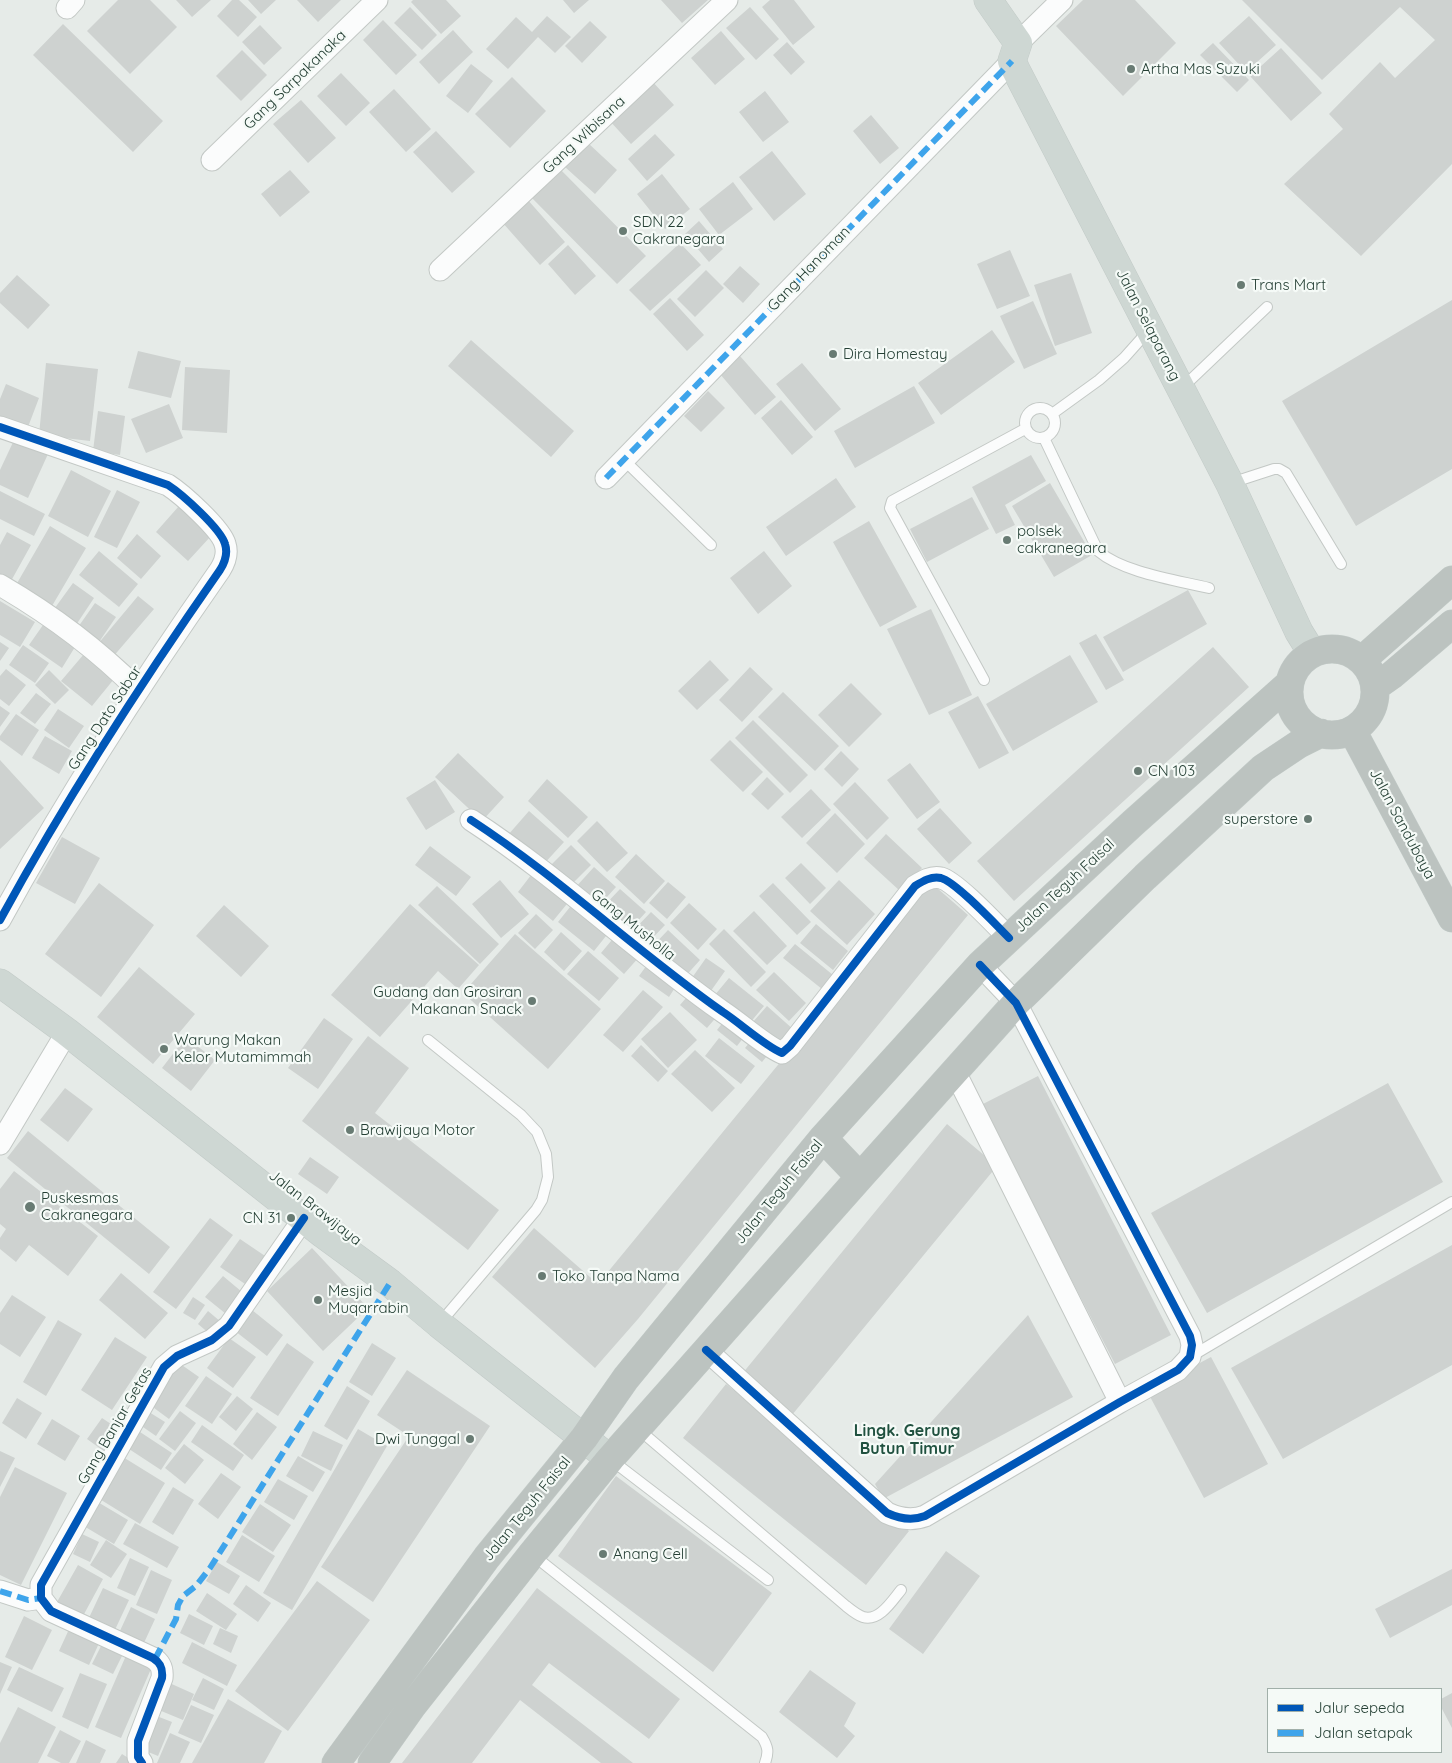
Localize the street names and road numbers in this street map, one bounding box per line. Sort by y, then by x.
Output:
street label: Gang Sarpakanaka [240,27,350,133]
street label: Gang Wibisana [539,92,629,178]
street label: Gang Hanoman [764,223,854,315]
street label: Jalan Selaparang [1112,266,1184,384]
street label: Gang Dato Sabar [64,662,146,774]
street label: Jalan Sandubaya [1365,766,1439,882]
street label: Jalan Teguh Faisal [1012,835,1118,937]
street label: Gang Musholla [587,885,679,965]
street label: Jalan Teguh Faisal [731,1136,827,1248]
street label: Jalan Brawijaya [265,1166,365,1250]
street label: Gang Banjar Getas [74,1364,156,1488]
street label: Jalan Teguh Faisal [479,1453,575,1565]

